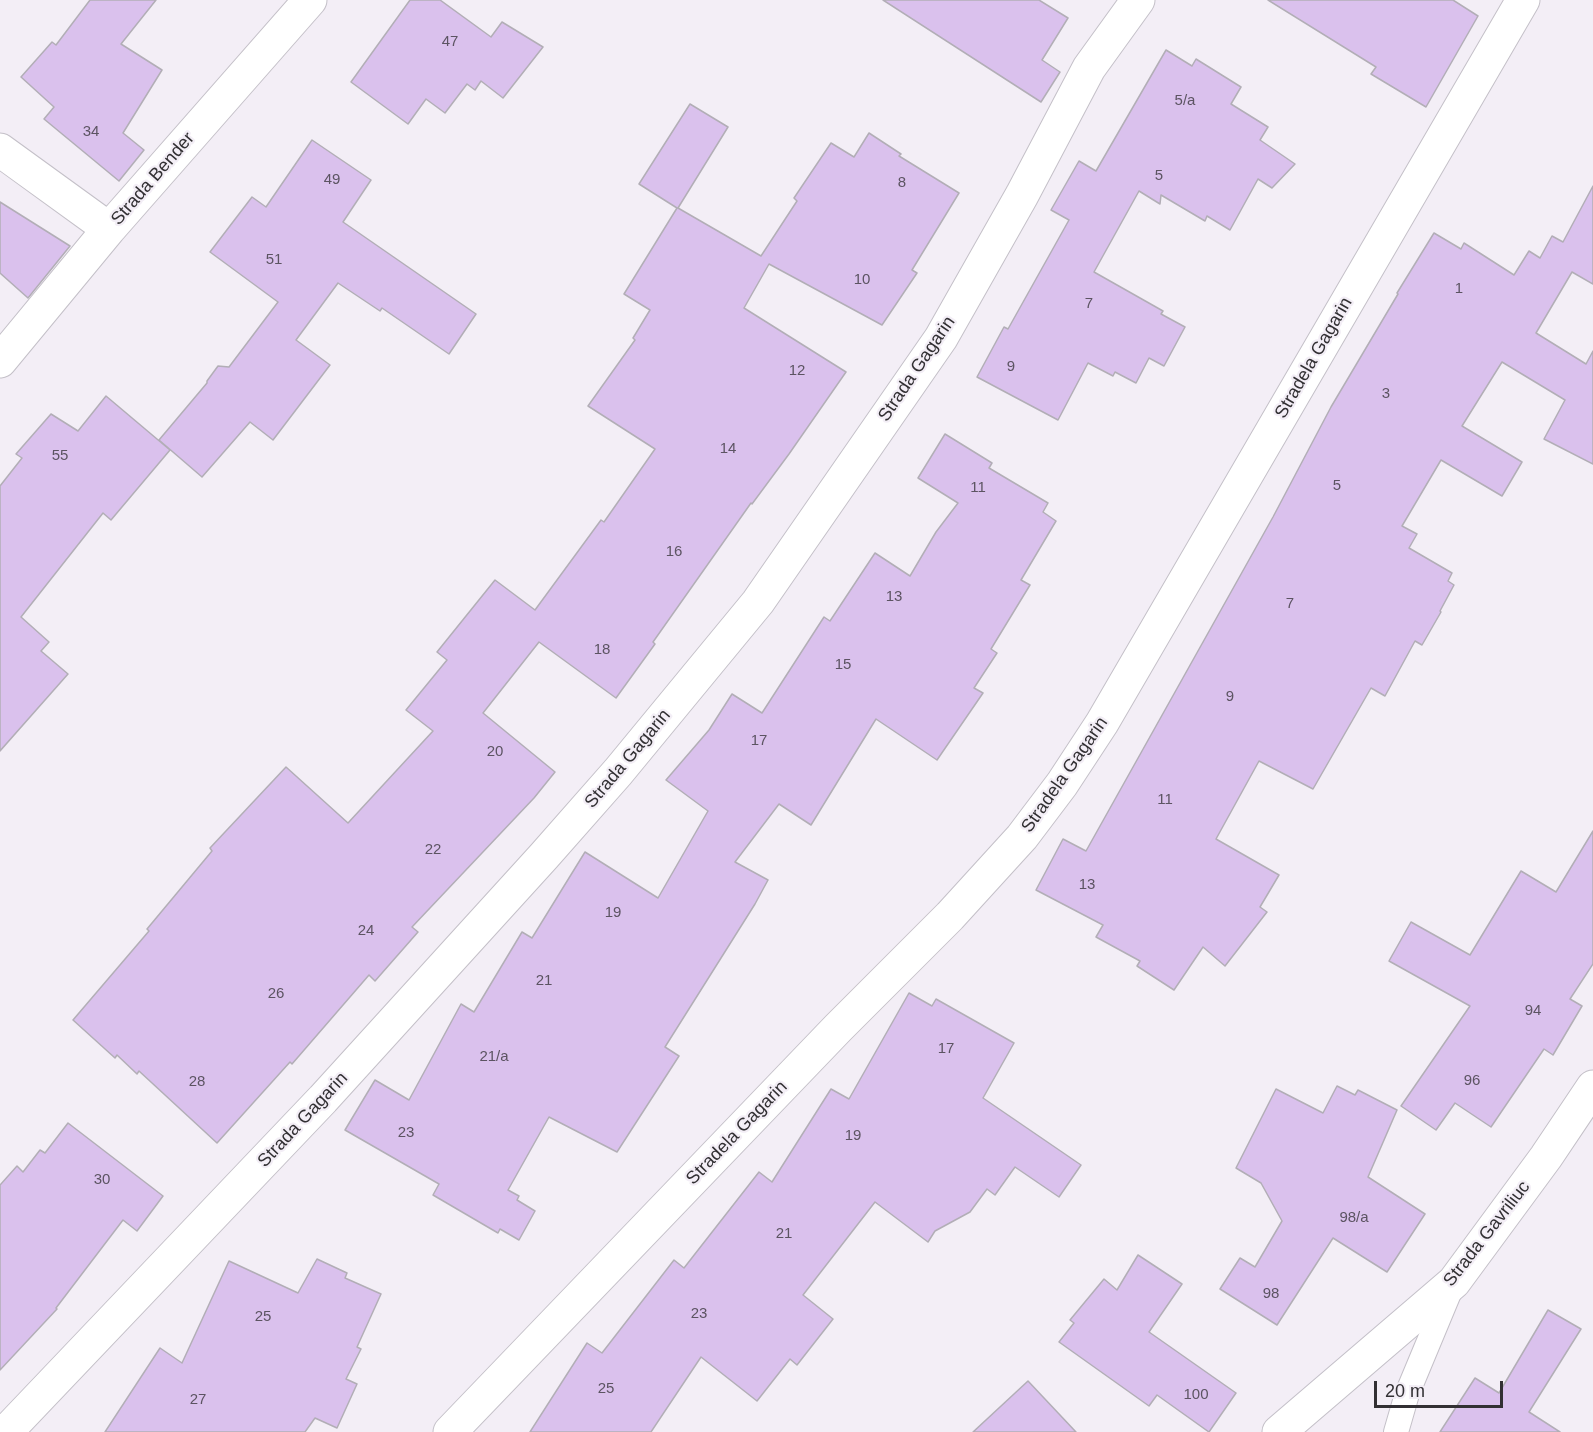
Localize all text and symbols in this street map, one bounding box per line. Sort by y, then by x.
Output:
house number: 47 [442,33,458,51]
house number: 5/a [1175,92,1195,110]
house number: 34 [83,123,99,141]
street label: Strada Bender [107,128,199,230]
house number: 5 [1155,167,1163,185]
house number: 49 [324,171,340,189]
house number: 8 [898,174,906,192]
house number: 51 [266,251,282,269]
house number: 10 [854,271,870,289]
house number: 1 [1455,280,1463,298]
street label: Stradela Gagarin [1271,294,1357,422]
house number: 7 [1085,295,1093,313]
street label: Strada Gagarin [874,312,960,426]
house number: 9 [1007,358,1015,376]
house number: 12 [789,362,805,380]
house number: 3 [1382,385,1390,403]
house number: 14 [720,440,736,458]
house number: 55 [52,447,68,465]
house number: 5 [1333,477,1341,495]
house number: 11 [970,479,986,497]
house number: 16 [666,543,682,561]
house number: 13 [886,588,902,606]
house number: 7 [1286,595,1294,613]
house number: 18 [594,641,610,659]
house number: 15 [835,656,851,674]
house number: 9 [1226,688,1234,706]
street label: Strada Gagarin [580,705,676,813]
street label: Stradela Gagarin [1017,713,1113,837]
house number: 17 [751,732,767,750]
house number: 20 [487,743,503,761]
house number: 11 [1157,791,1173,809]
house number: 22 [425,841,441,859]
house number: 13 [1079,876,1095,894]
house number: 19 [605,904,621,922]
house number: 24 [358,922,374,940]
house number: 21 [536,972,552,990]
house number: 26 [268,985,284,1003]
house number: 94 [1525,1002,1541,1020]
house number: 17 [938,1040,954,1058]
house number: 21/a [479,1048,509,1066]
street label: Strada Gagarin [253,1068,353,1172]
house number: 96 [1464,1072,1480,1090]
house number: 28 [189,1073,205,1091]
street label: Stradela Gagarin [682,1077,792,1189]
house number: 23 [398,1124,414,1142]
house number: 19 [845,1127,861,1145]
house number: 30 [94,1171,110,1189]
street label: Strada Gavriliuc [1439,1177,1535,1291]
house number: 98/a [1339,1209,1369,1227]
house number: 21 [776,1225,792,1243]
house number: 98 [1263,1285,1279,1303]
house number: 23 [691,1305,707,1323]
house number: 25 [255,1308,271,1326]
scale bar [1377,1369,1506,1407]
house number: 25 [598,1380,614,1398]
text: 20 m [1385,1381,1425,1401]
house number: 100 [1183,1386,1209,1404]
house number: 27 [190,1391,206,1409]

